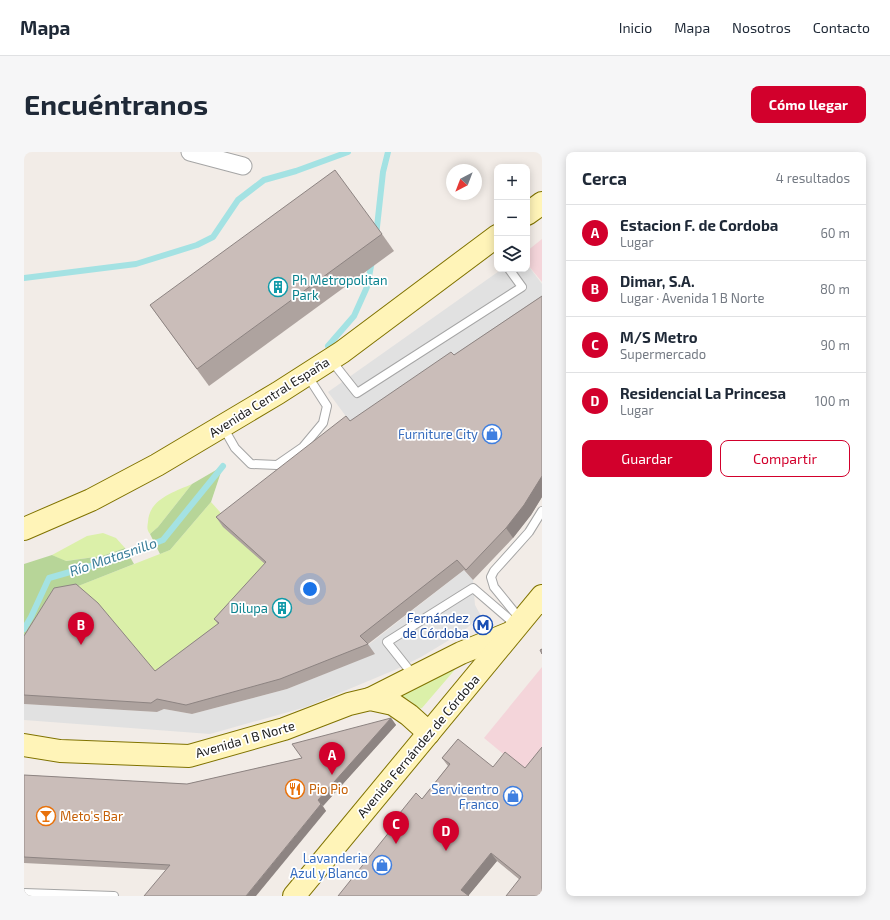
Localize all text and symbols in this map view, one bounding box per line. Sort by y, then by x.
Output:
text: Mapa [20,16,70,39]
text: Inicio [619,19,652,36]
text: Mapa [674,19,710,36]
text: Nosotros [732,19,791,36]
text: Contacto [813,19,870,36]
button: Cómo llegar [751,86,866,123]
text: Encuéntranos [24,87,208,121]
north arrow [446,164,482,200]
map controls [494,164,530,272]
button: + [494,164,530,200]
text: Cerca [582,168,627,188]
text: 4 resultados [776,170,850,186]
button: − [494,200,530,236]
text: Estacion F. de Cordoba [620,216,778,234]
text: A [591,225,599,241]
text: 60 m [820,225,850,241]
text: Lugar [620,234,654,250]
button: layers [494,236,530,272]
place label: Ph Metropolitan Park [292,272,388,303]
text: Dimar, S.A. [620,272,695,290]
building icon: Ph Metropolitan Park [267,276,289,298]
text: B [591,281,599,297]
text: 80 m [820,281,850,297]
text: Lugar · Avenida 1 B Norte [620,290,765,306]
text: M/S Metro [620,328,698,346]
text: C [591,337,599,353]
text: 90 m [820,337,850,353]
text: Supermercado [620,346,706,362]
street label: Avenida Central España [206,353,332,441]
text: Residencial La Princesa [620,384,786,402]
text: D [591,393,599,409]
text: 100 m [815,393,850,409]
text: Lugar [620,402,654,418]
shop icon: Furniture City [481,423,503,445]
place label: Furniture City [398,426,478,442]
button: Guardar [582,440,712,477]
button: Compartir [720,440,850,477]
water label: Río Matasnillo [67,534,159,579]
your location [300,579,320,599]
building icon: Dilupa [271,597,293,619]
place label: Dilupa [230,600,268,616]
place label: Fernández de Córdoba [402,610,469,641]
pin: B [68,612,94,645]
metro station icon: Fernández de Córdoba [472,614,494,636]
street label: Avenida Fernández de Córdoba [353,671,483,821]
street label: Avenida 1 B Norte [193,717,297,761]
pin: A [319,742,345,775]
restaurant icon: Pio Pio [284,778,306,800]
place label: Pio Pio [309,781,348,797]
place label: Servicentro Franco [431,781,499,812]
shop icon: Servicentro Franco [502,785,524,807]
bar icon: Meto's Bar [35,805,57,827]
place label: Meto's Bar [60,808,123,824]
pin: C [383,811,409,844]
pin: D [433,818,459,851]
place label: Lavanderia Azul y Blanco [290,850,368,881]
shop icon: Lavanderia Azul y Blanco [371,854,393,876]

